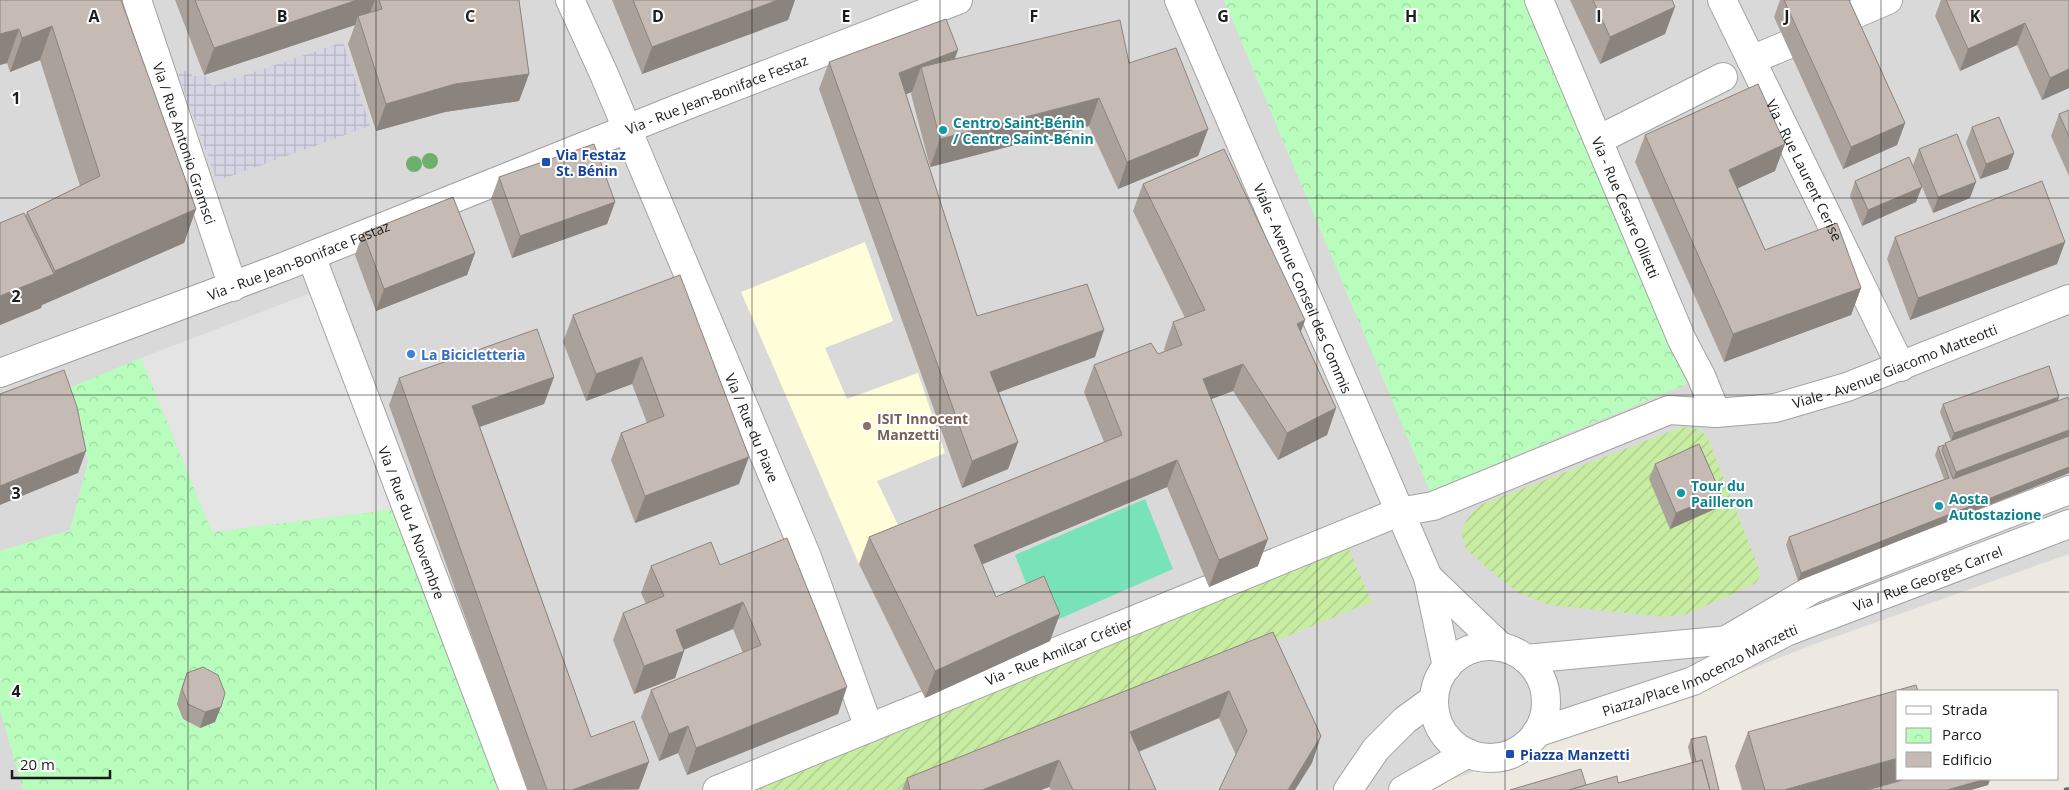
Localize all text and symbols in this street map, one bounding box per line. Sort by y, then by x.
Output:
text: A [88,5,100,27]
text: B [277,5,287,27]
text: C [465,5,475,27]
text: D [652,5,664,27]
text: E [842,5,851,27]
text: F [1030,5,1038,27]
text: G [1217,5,1229,27]
text: H [1405,5,1417,27]
text: I [1596,5,1602,27]
text: J [1782,5,1790,27]
text: K [1970,5,1981,27]
street label: Via - Rue Jean-Boniface Festaz [623,50,811,138]
street label: Via / Rue Antonio Gramsci [149,60,221,227]
text: 1 [11,87,21,109]
street label: Via - Rue Laurent Cerise [1762,96,1847,244]
place label: Centro Saint-Bénin / Centre Saint-Bénin [953,113,1094,148]
marker: Centro Saint-Bénin / Centre Saint-Bénin [937,124,949,136]
street label: Via - Rue Cesare Ollietti [1588,134,1664,281]
place label: Via Festaz St. Bénin [556,145,626,180]
marker: Via Festaz St. Bénin [540,156,552,168]
street label: Viale - Avenue Conseil des Commis [1250,180,1357,396]
street label: Via - Rue Jean-Boniface Festaz [204,216,393,304]
text: 2 [11,285,21,307]
street label: Viale - Avenue Giacomo Matteotti [1790,319,2000,412]
place label: La Bicicletteria [421,345,525,364]
marker: La Bicicletteria [405,348,417,360]
street label: Via / Rue du Piave [721,370,784,485]
place label: ISIT Innocent Manzetti [877,409,968,444]
marker: ISIT Innocent Manzetti [861,420,873,432]
street label: Via / Rue du 4 Novembre [375,443,450,602]
place label: Tour du Pailleron [1691,476,1754,511]
text: 3 [11,482,21,504]
marker: Tour du Pailleron [1675,487,1687,499]
place label: Aosta Autostazione [1949,489,2041,524]
marker: Aosta Autostazione [1933,500,1945,512]
street label: Via / Rue Georges Carrel [1850,541,2005,615]
street label: Via - Rue Amilcar Crétier [982,612,1136,689]
street label: Piazza/Place Innocenzo Manzetti [1599,619,1800,720]
text: 4 [11,680,21,702]
legend [1896,690,2059,780]
text: Strada [1942,699,1988,719]
text: Parco [1942,724,1982,744]
place label: Piazza Manzetti [1520,745,1630,764]
scale bar [12,748,110,780]
marker: Piazza Manzetti [1504,748,1516,760]
text: Edificio [1942,749,1992,769]
text: 20 m [20,754,55,774]

